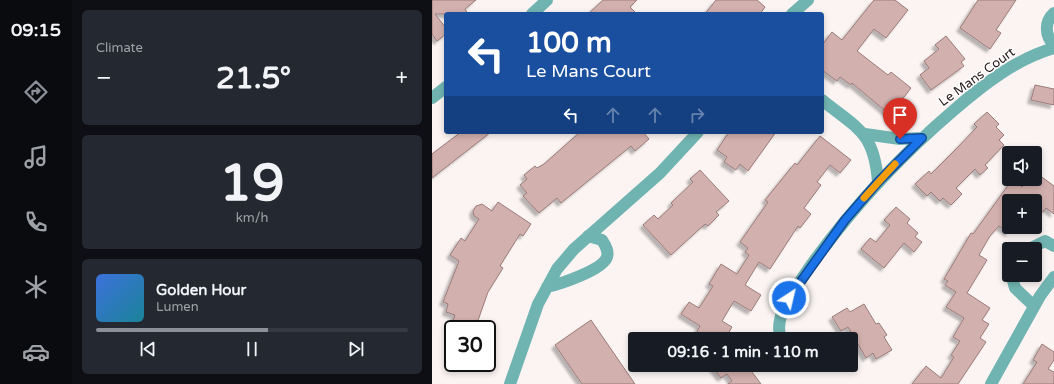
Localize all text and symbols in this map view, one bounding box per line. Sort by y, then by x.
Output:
text: 09:15 [11,19,61,41]
text: 100 m [526,26,612,60]
icon: left [460,28,512,80]
text: Climate [96,40,143,56]
street label: Le Mans Court [936,44,1018,110]
text: 21.5° [216,60,291,97]
text: Le Mans Court [526,60,651,82]
text: − [96,65,112,91]
text: + [396,65,408,91]
icon: directions [22,78,50,106]
pin [883,98,917,139]
icon: left [560,104,582,126]
icon: ahead [602,104,624,126]
icon: ahead [644,104,666,126]
icon: right [686,104,708,126]
icon: arrive [889,104,911,126]
icon: music [22,143,50,171]
map controls [1002,146,1042,282]
button: sound [1002,146,1042,186]
text: 19 [219,152,285,215]
button: + [1002,194,1042,234]
icon: phone [22,208,50,236]
text: km/h [236,210,268,226]
button: − [1002,242,1042,282]
icon: climate [22,273,50,301]
position arrow [768,277,810,319]
text: Golden Hour [156,281,246,299]
text: Lumen [156,299,199,315]
speed limit sign: 30 [444,320,496,372]
icon: car [22,338,50,366]
icon: previous [137,338,159,360]
icon: pause [241,338,263,360]
icon: next [345,338,367,360]
text: 09:16 · 1 min · 110 m [668,343,818,361]

